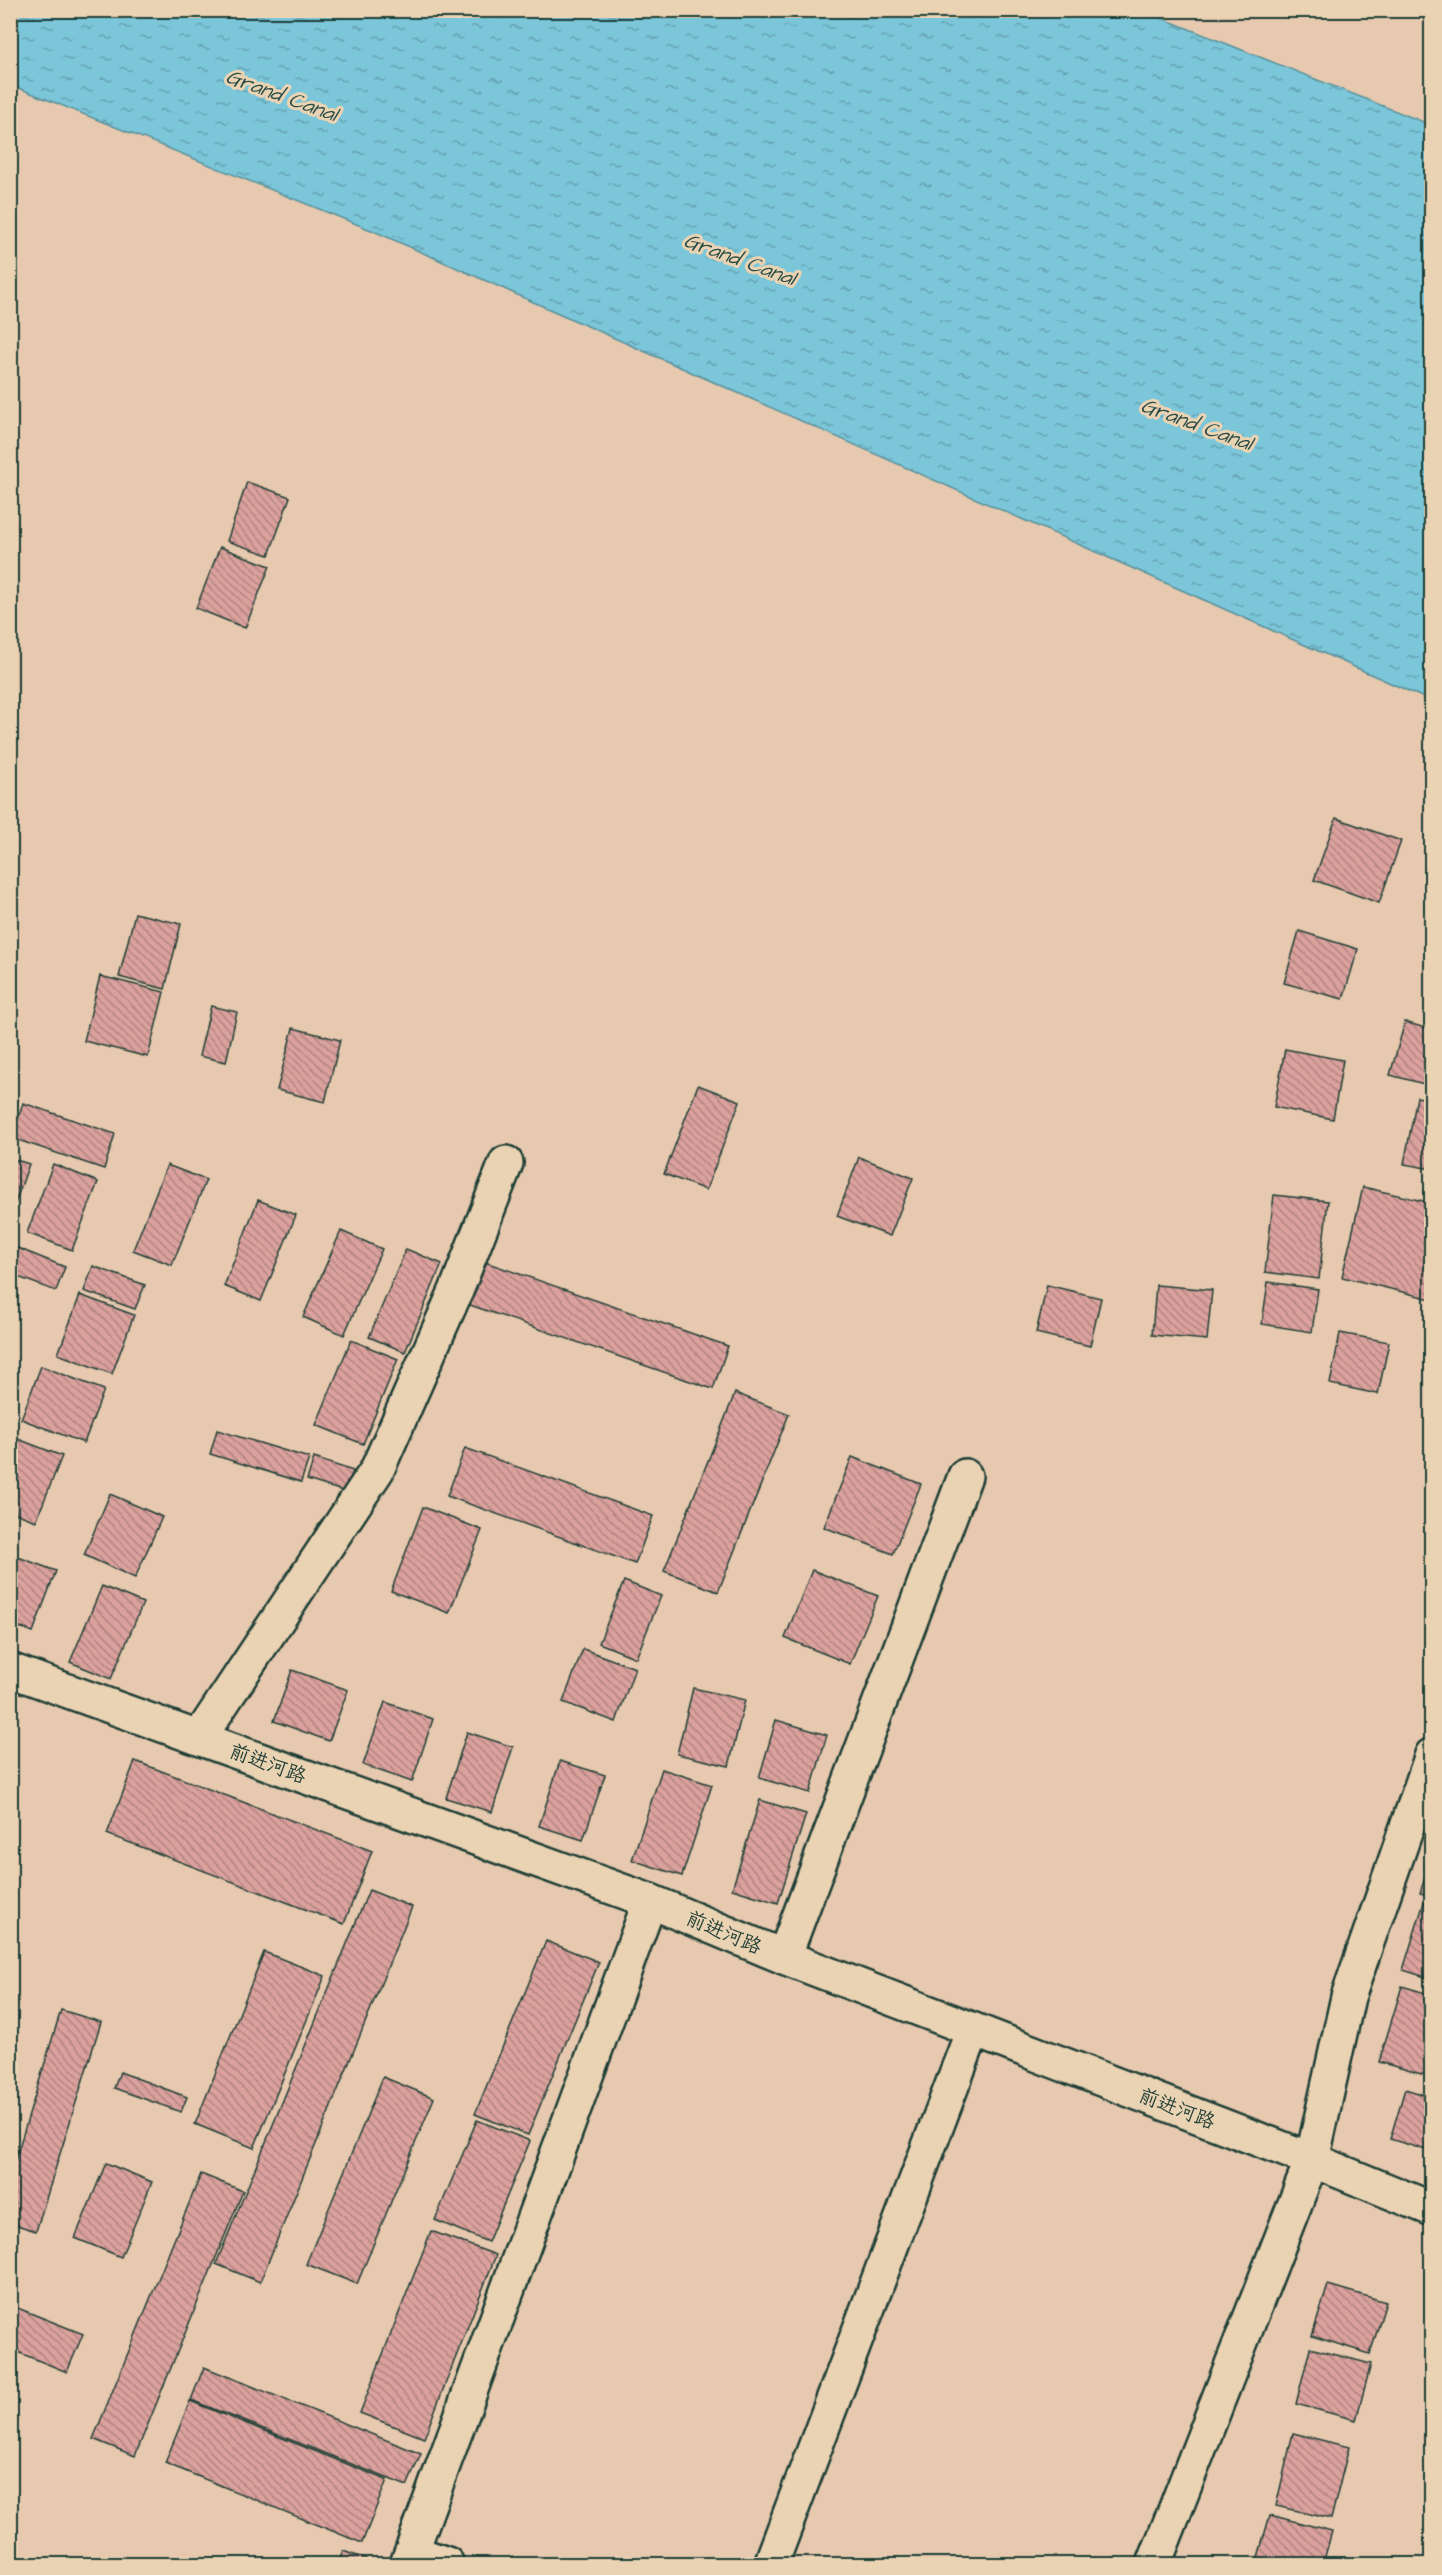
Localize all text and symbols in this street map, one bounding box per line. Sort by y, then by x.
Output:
water label: Grand Canal [222,62,344,130]
water label: Grand Canal [680,226,802,294]
water label: Grand Canal [1137,391,1259,459]
street label: 前进河路 [225,1737,311,1791]
street label: 前进河路 [681,1904,767,1962]
street label: 前进河路 [1134,2082,1220,2137]

